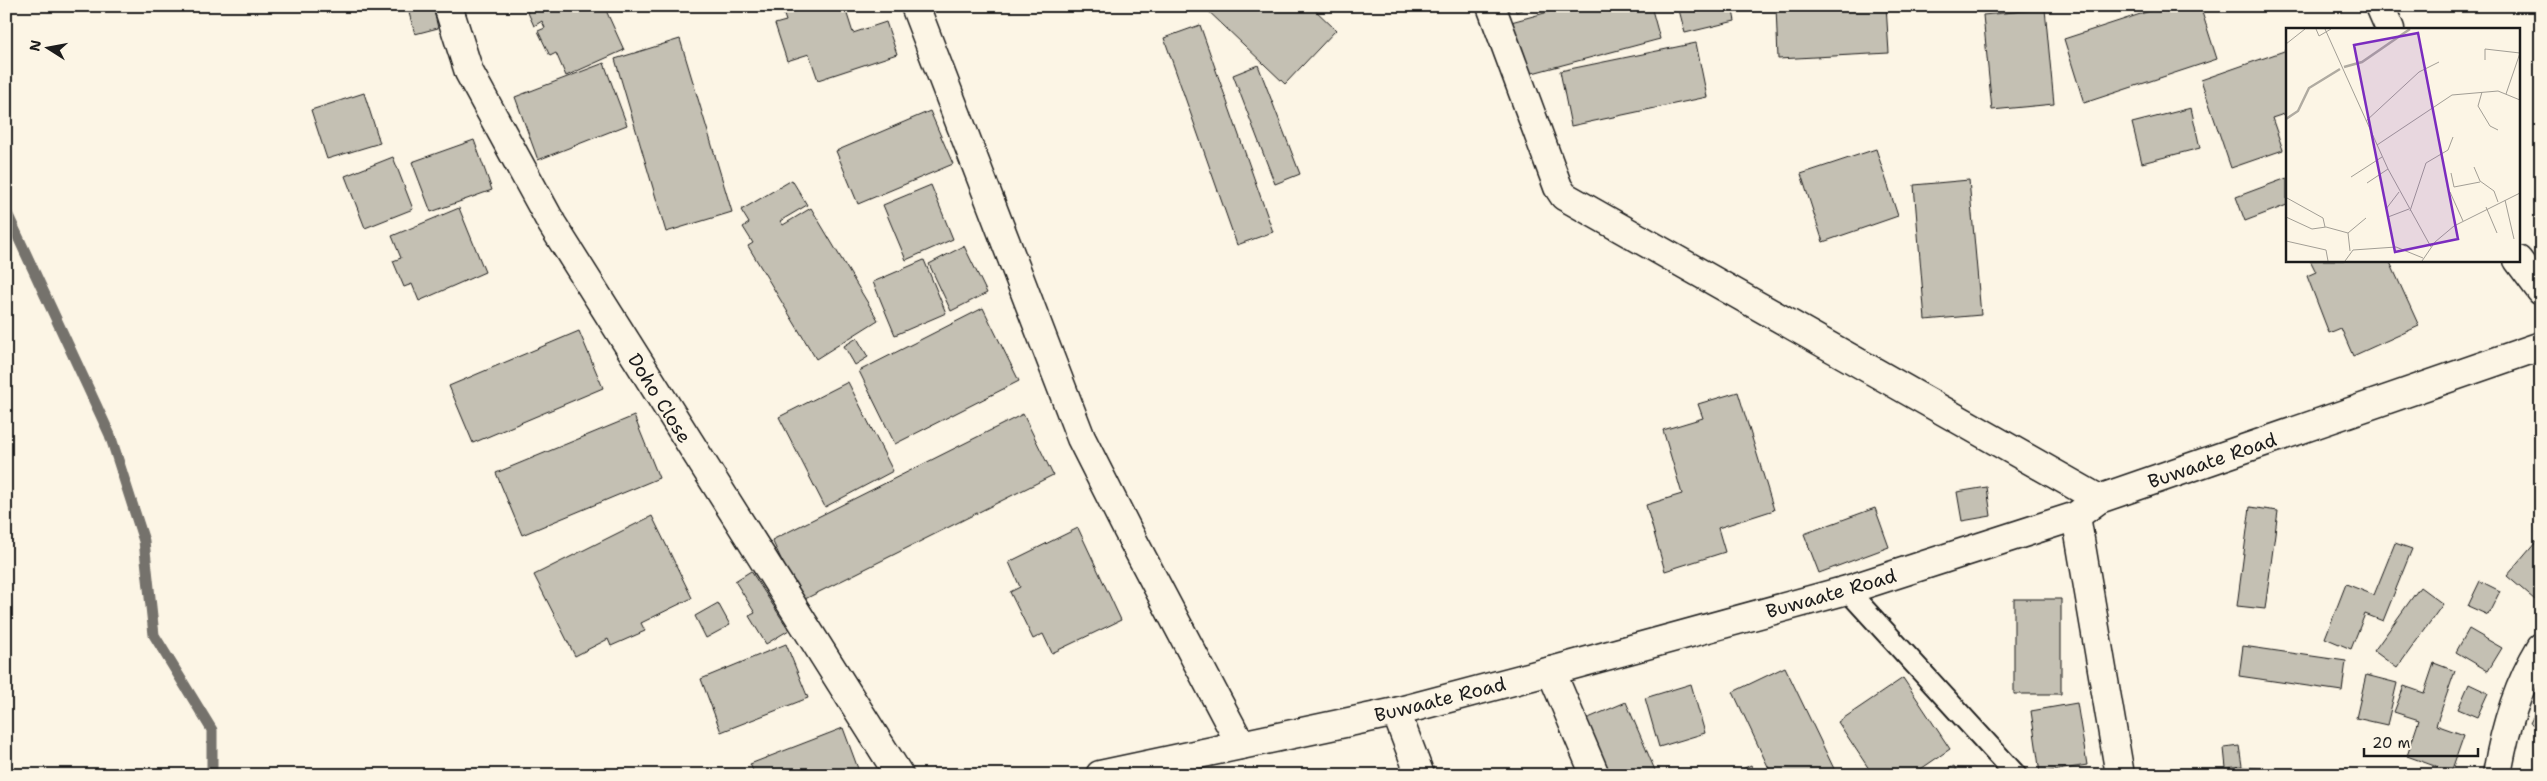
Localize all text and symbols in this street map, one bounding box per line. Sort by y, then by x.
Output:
north arrow [22,22,72,72]
inset map [2286,28,2520,261]
text: N [25,38,45,53]
street label: Doho Close [622,349,697,448]
street label: Buwaate Road [2145,427,2280,494]
street label: Buwaate Road [1763,563,1899,624]
street label: Buwaate Road [1372,671,1508,728]
scale bar [2364,726,2478,758]
text: 20 m [2372,733,2411,753]

